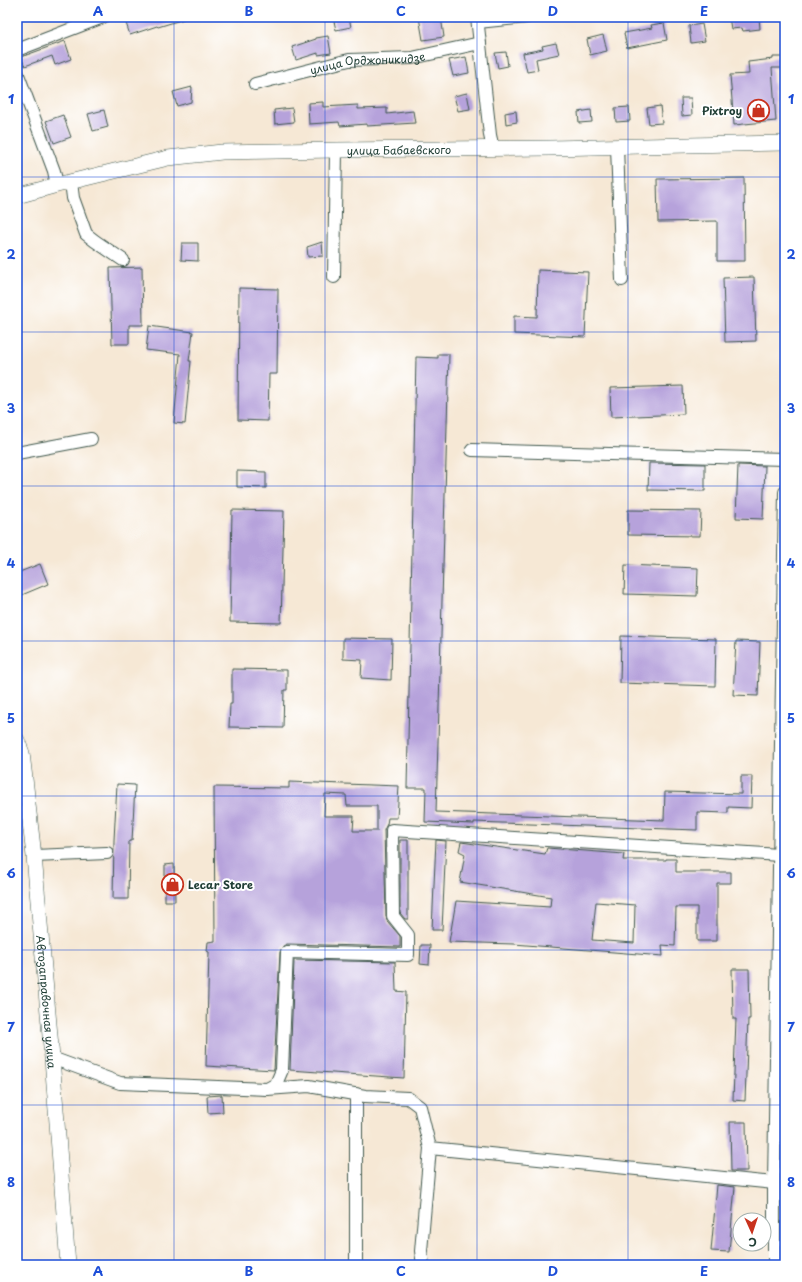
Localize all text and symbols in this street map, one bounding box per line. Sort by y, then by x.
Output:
text: A [93,1,103,20]
text: B [245,1,254,20]
text: C [396,1,406,20]
text: D [548,1,558,20]
text: E [700,1,708,20]
street label: улица Орджоникидзе [308,47,427,78]
text: 1 [8,89,14,108]
text: 1 [788,89,794,108]
shop icon: Pixtroy [745,97,771,123]
place label: Pixtroy [702,102,742,119]
street label: улица Бабаевского [347,140,451,158]
text: 2 [6,244,16,263]
text: 2 [786,244,796,263]
text: 3 [7,398,16,417]
text: 3 [787,398,796,417]
text: 4 [7,553,16,572]
text: 4 [787,553,796,572]
text: 5 [7,708,15,727]
text: 5 [787,708,795,727]
text: 6 [6,863,16,882]
text: 6 [786,863,796,882]
shop icon: Lecar Store [159,871,185,897]
place label: Lecar Store [188,876,253,893]
street label: Автозаправочная улица [33,934,61,1069]
text: 7 [7,1017,15,1036]
text: 7 [787,1017,795,1036]
text: 8 [7,1172,15,1191]
text: 8 [787,1172,795,1191]
north arrow [732,1212,772,1252]
text: С [748,1234,757,1251]
text: A [93,1261,103,1280]
text: B [245,1261,254,1280]
text: C [396,1261,406,1280]
text: D [548,1261,558,1280]
text: E [700,1261,708,1280]

